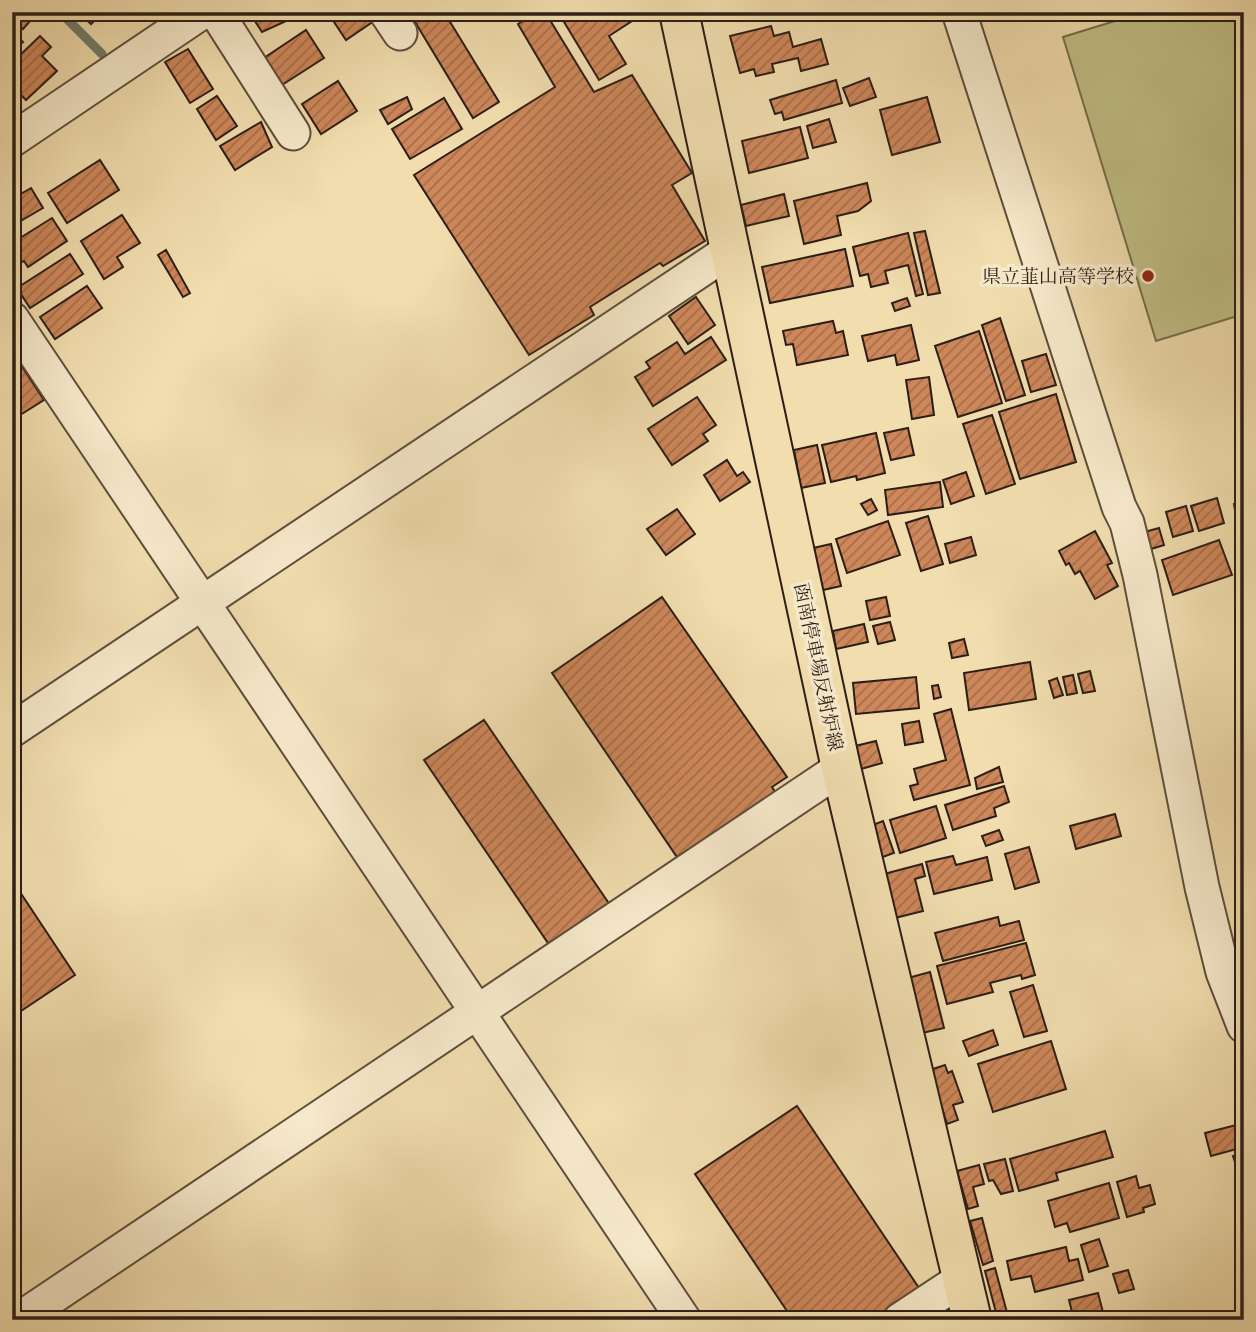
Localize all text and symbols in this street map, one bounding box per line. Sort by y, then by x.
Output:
place label: 県立韮山高等学校 [982,265,1134,288]
marker: 県立韮山高等学校 [1140,268,1156,284]
street label: 函南停車場反射炉線 [789,581,848,753]

